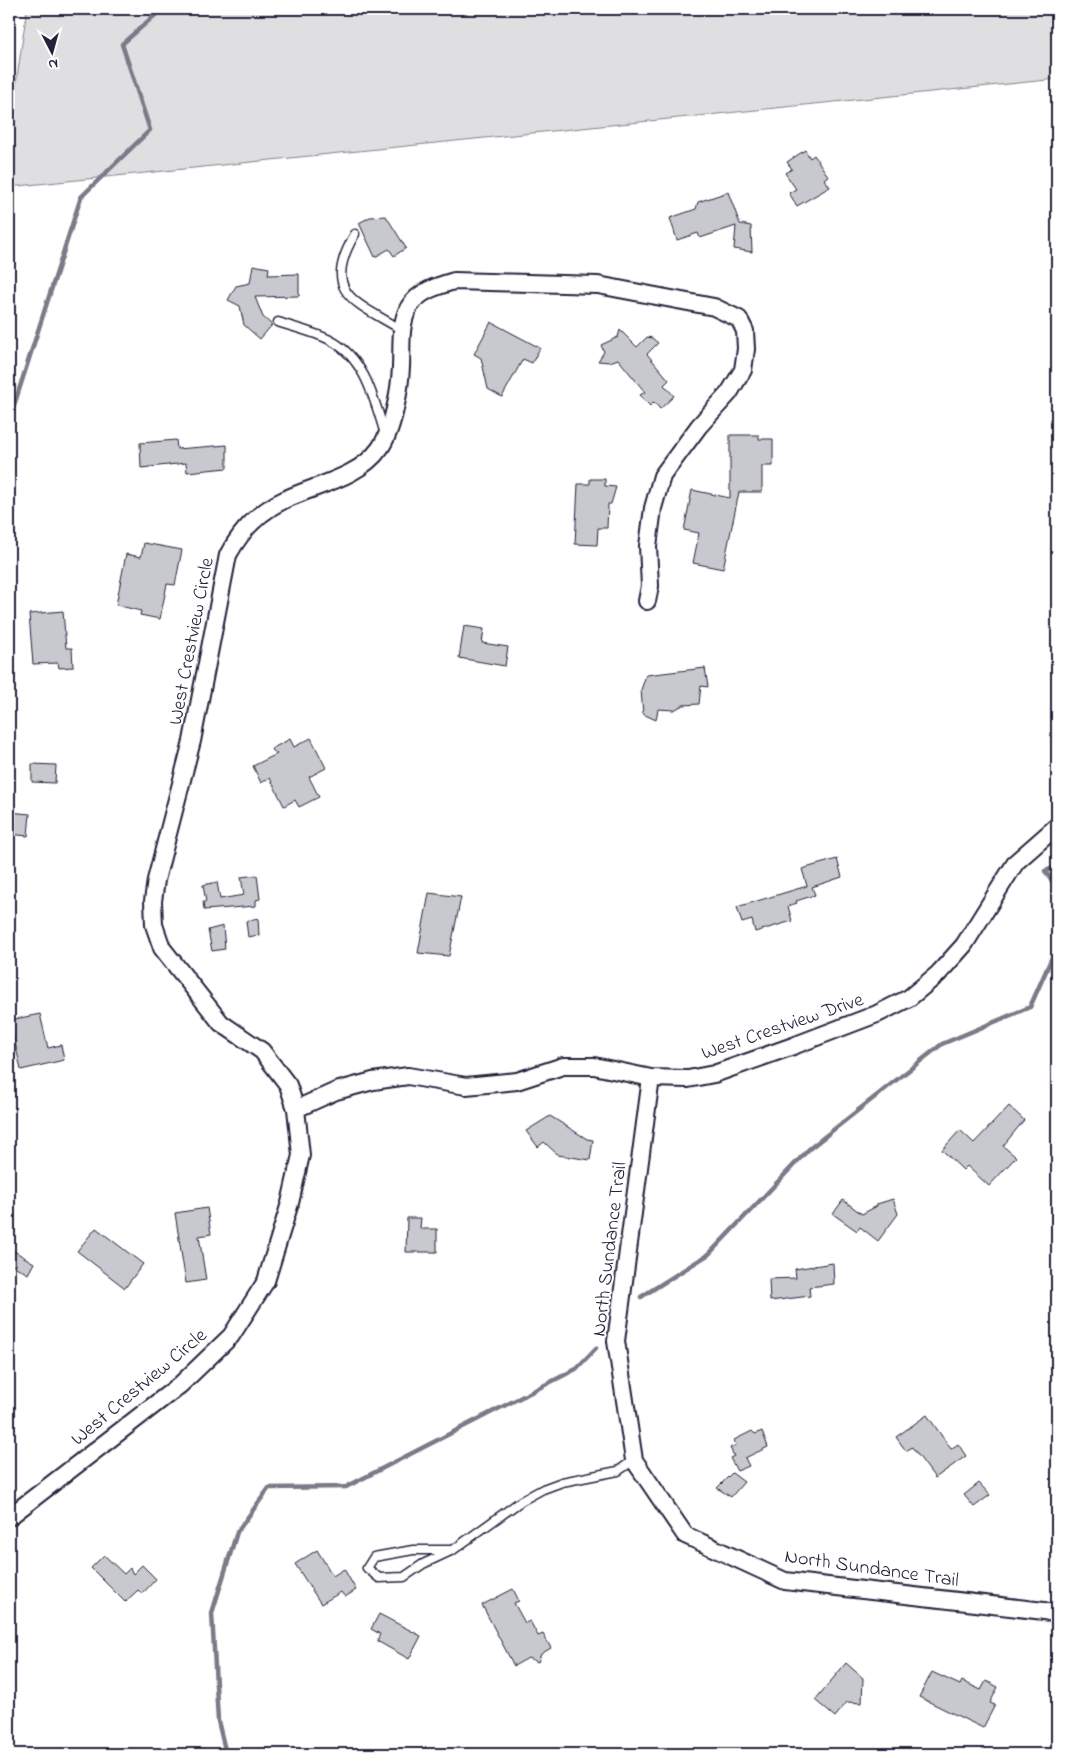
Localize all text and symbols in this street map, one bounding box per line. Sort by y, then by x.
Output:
north arrow [28,28,78,78]
text: N [47,53,59,74]
street label: West Crestview Circle [162,555,223,728]
street label: West Crestview Drive [698,986,868,1069]
street label: North Sundance Trail [585,1160,636,1338]
street label: West Crestview Circle [65,1322,214,1454]
street label: North Sundance Trail [783,1543,961,1596]

